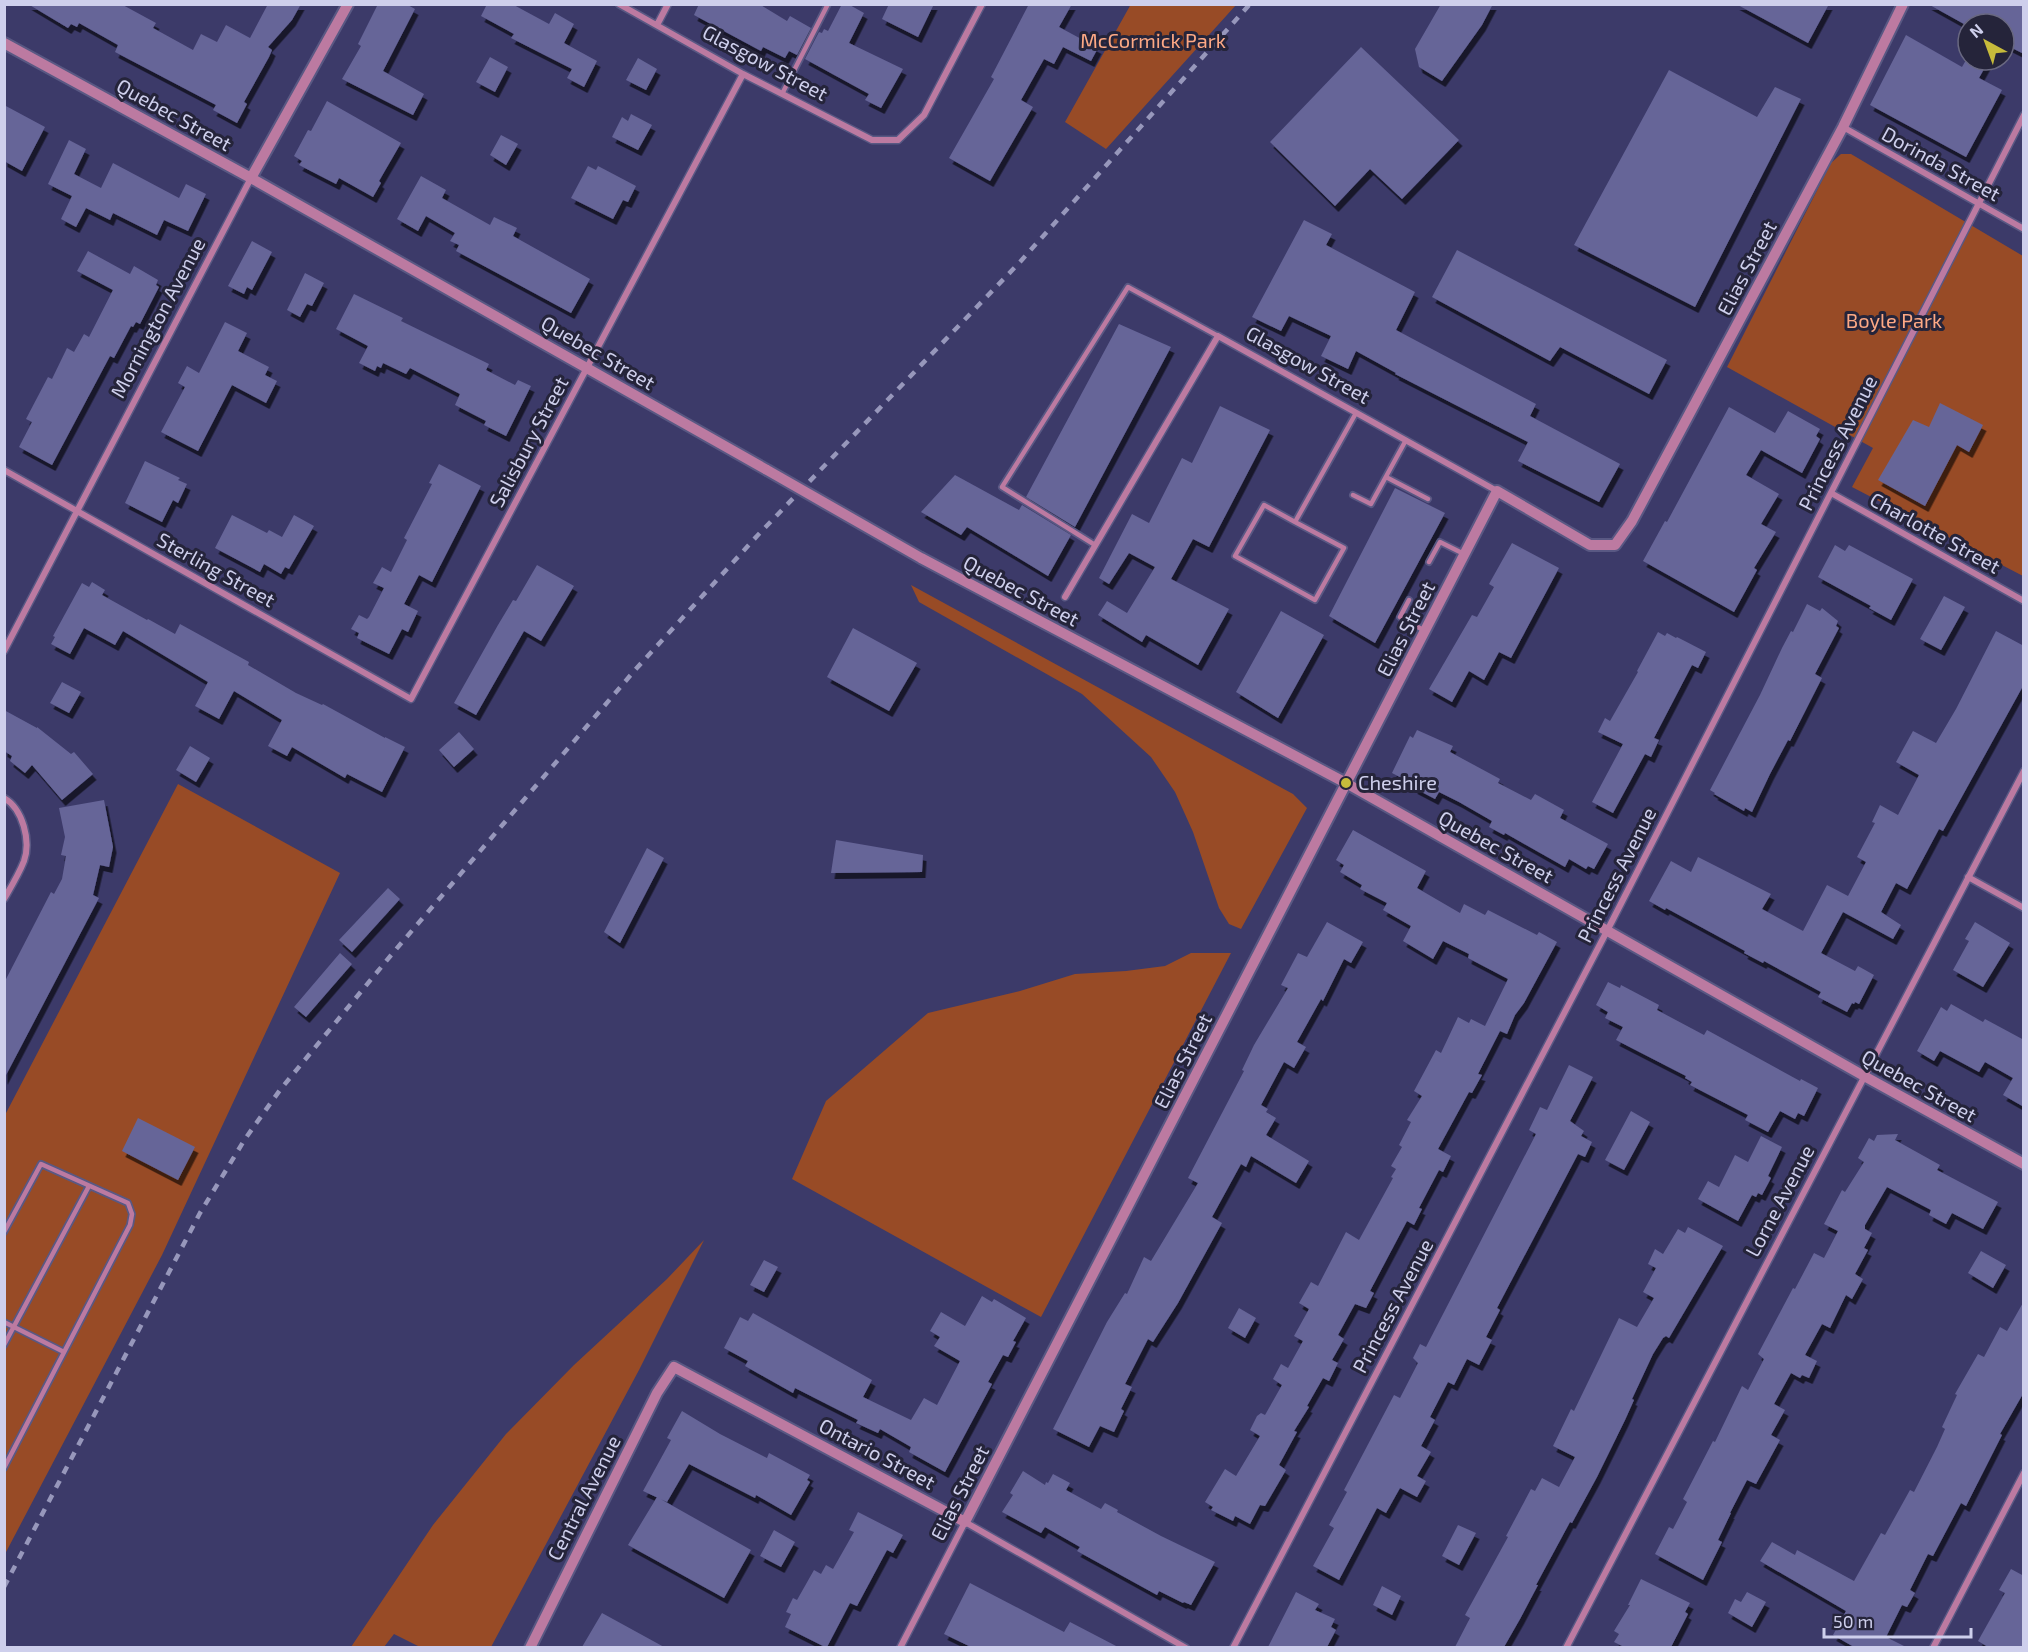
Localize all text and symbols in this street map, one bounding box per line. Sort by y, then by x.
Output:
north arrow [1956,12,2016,72]
street label: Glasgow Street [699,19,832,105]
text: N [1965,19,1986,41]
park label: McCormick Park [1080,28,1226,52]
street label: Quebec Street [113,73,236,156]
street label: Dorinda Street [1878,121,2005,206]
street label: Elias Street [1711,216,1781,319]
street label: Mornington Avenue [105,233,209,402]
park label: Boyle Park [1846,308,1942,332]
street label: Quebec Street [537,310,660,395]
street label: Glasgow Street [1242,320,1375,408]
street label: Princess Avenue [1793,371,1881,514]
street label: Salisbury Street [484,372,573,511]
street label: Charlotte Street [1866,486,2005,578]
street label: Sterling Street [153,527,280,612]
street label: Quebec Street [960,550,1084,631]
street label: Elias Street [1371,577,1439,680]
place label: Cheshire [1358,770,1437,794]
marker: Cheshire [1339,776,1353,790]
street label: Princess Avenue [1572,803,1660,946]
street label: Quebec Street [1435,805,1558,888]
street label: Elias Street [1148,1009,1216,1112]
street label: Quebec Street [1858,1044,1981,1127]
street label: Lorne Avenue [1740,1141,1819,1260]
street label: Princess Avenue [1347,1235,1437,1377]
street label: Ontario Street [815,1412,940,1494]
street label: Central Avenue [541,1431,625,1564]
street label: Elias Street [925,1441,993,1544]
scale bar [1824,1601,1971,1639]
text: 50 m [1833,1610,1873,1632]

